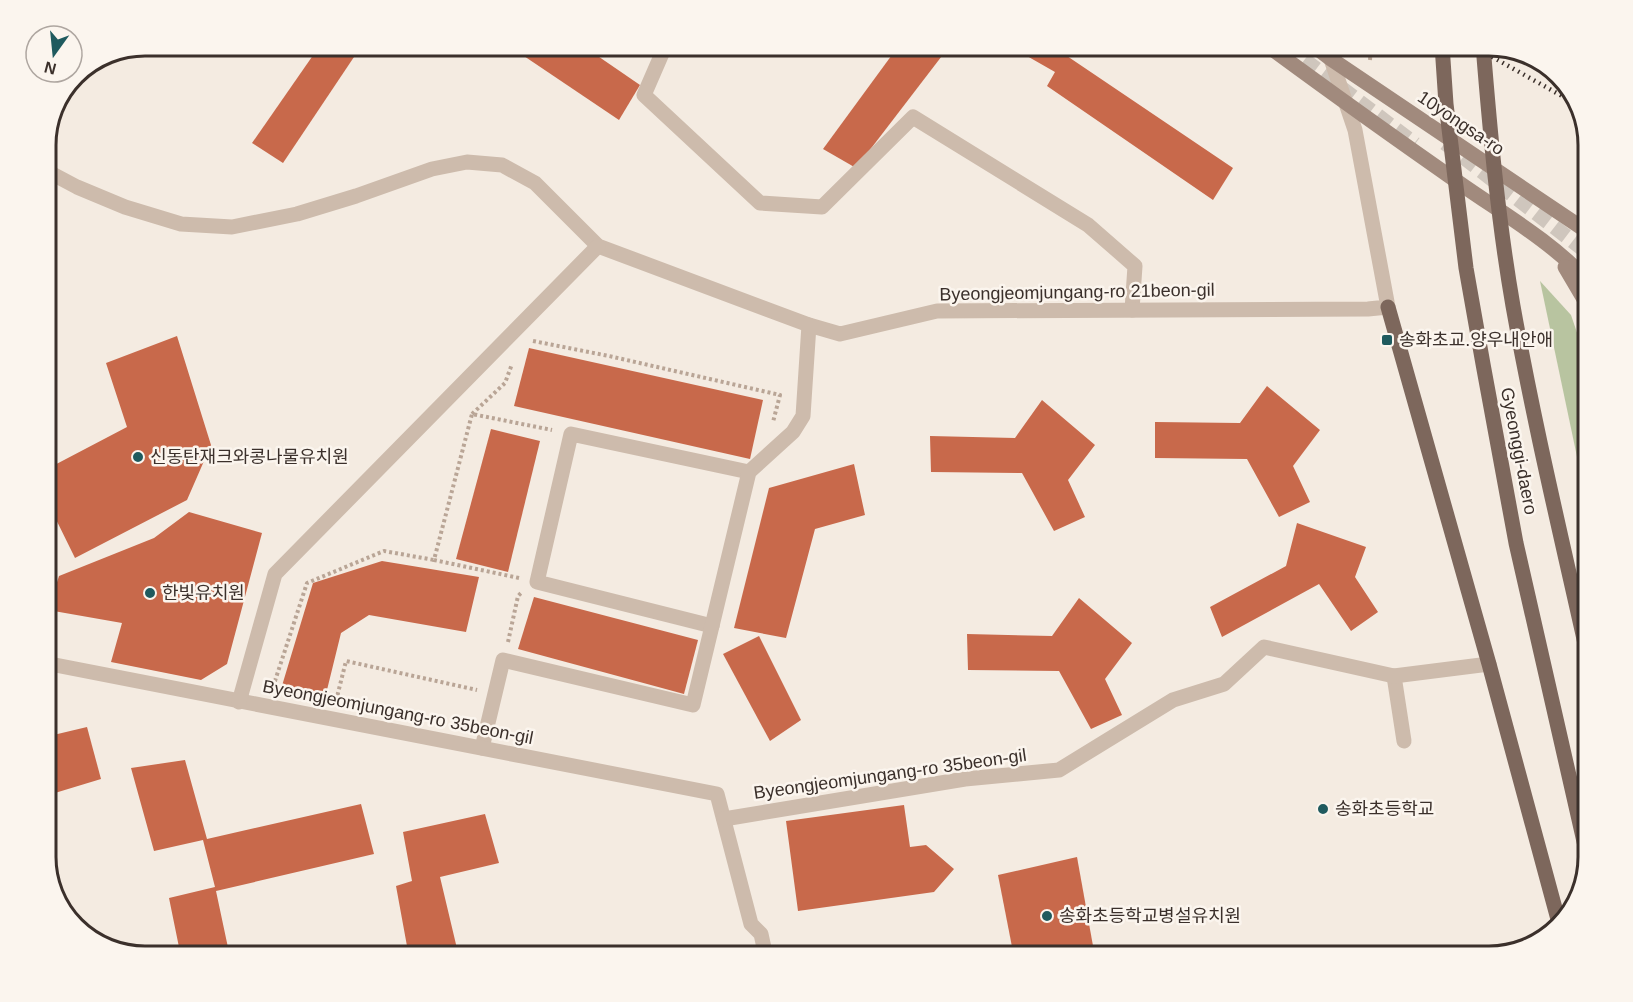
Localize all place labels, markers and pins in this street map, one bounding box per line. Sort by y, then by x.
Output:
place label: 송화초교.양우내안애 [1399,330,1553,350]
marker: 송화초교.양우내안애 [1380,333,1394,347]
place label: 신동탄재크와콩나물유치원 [150,447,349,467]
marker: 신동탄재크와콩나물유치원 [131,450,145,464]
place label: 한빛유치원 [162,583,245,603]
marker: 한빛유치원 [143,586,157,600]
place label: 송화초등학교 [1335,799,1434,819]
marker: 송화초등학교 [1316,802,1330,816]
place label: 송화초등학교병설유치원 [1059,906,1241,926]
marker: 송화초등학교병설유치원 [1040,909,1054,923]

